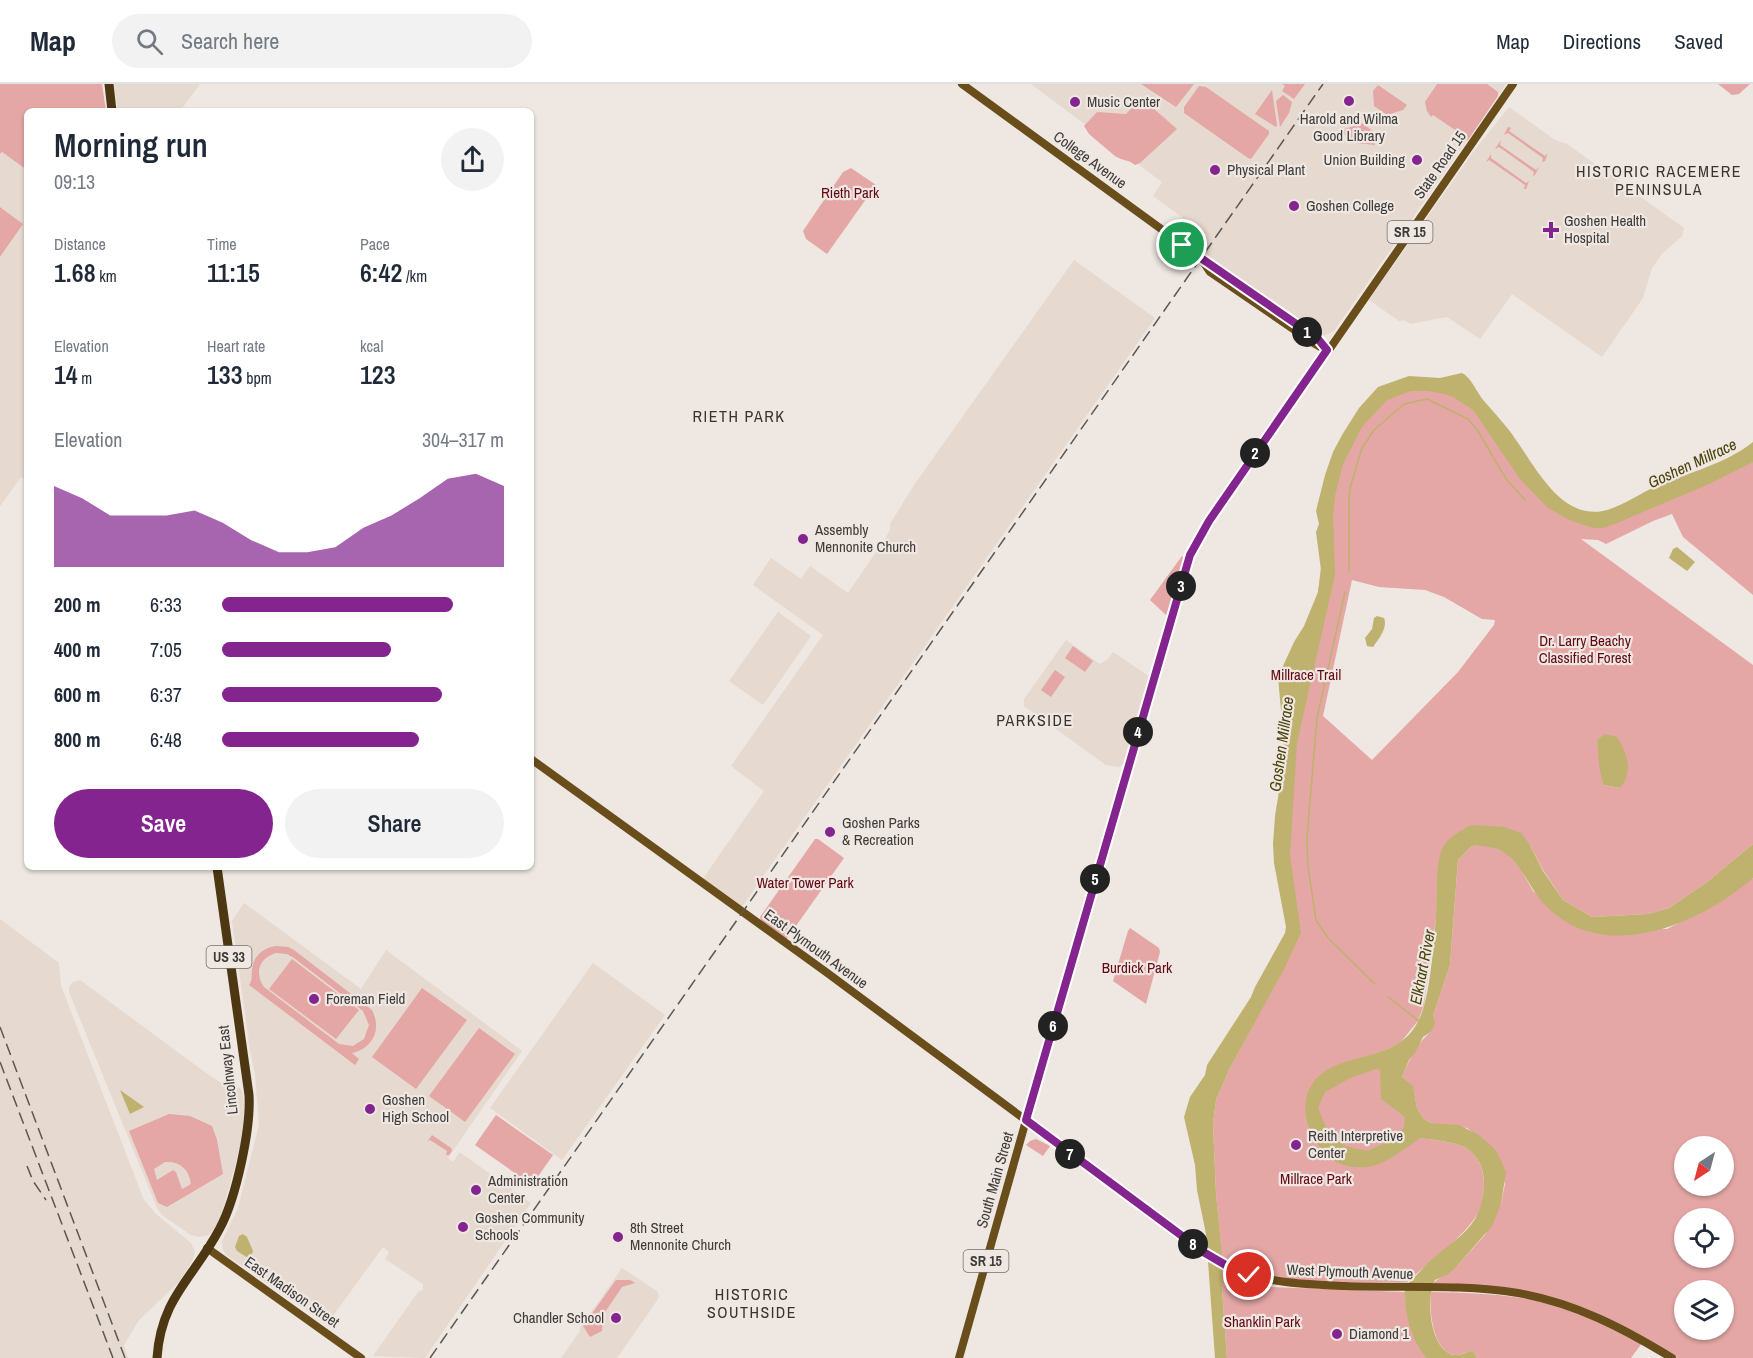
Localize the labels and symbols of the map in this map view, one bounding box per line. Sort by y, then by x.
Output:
place label: Music Center [1087,91,1160,112]
marker: Harold and Wilma Good Library [1342,94,1356,108]
marker: Music Center [1068,95,1082,109]
place label: Harold and Wilma Good Library [1300,108,1398,146]
street label: College Avenue [1049,126,1131,193]
street label: State Road 15 [1408,126,1471,203]
place label: Union Building [1324,149,1405,170]
marker: Union Building [1410,153,1424,167]
place label: Physical Plant [1227,159,1306,180]
district label: HISTORIC RACEMERE PENINSULA [1576,160,1742,200]
marker: Physical Plant [1208,163,1222,177]
park label: Rieth Park [821,182,880,203]
place label: Goshen College [1306,195,1394,216]
marker: Goshen College [1287,199,1301,213]
place label: Goshen Health Hospital [1564,210,1646,248]
pin [1156,219,1207,270]
road number: SR 15 [1388,221,1432,243]
marker: Goshen Health Hospital [1542,221,1560,239]
pin: 1 [1292,317,1322,347]
district label: RIETH PARK [693,405,785,427]
water label: Goshen Millrace [1644,433,1740,493]
pin: 2 [1240,438,1270,468]
place label: Assembly Mennonite Church [814,519,916,557]
marker: Assembly Mennonite Church [796,532,810,546]
pin: 3 [1166,571,1196,601]
park label: Dr. Larry Beachy Classified Forest [1539,630,1632,668]
park label: Millrace Trail [1271,664,1341,685]
water label: Goshen Millrace [1263,695,1299,793]
district label: PARKSIDE [996,709,1074,731]
pin: 4 [1123,717,1153,747]
place label: Goshen Parks & Recreation [842,812,920,850]
marker: Goshen Parks & Recreation [823,825,837,839]
pin: 5 [1080,864,1110,894]
park label: Water Tower Park [756,872,854,893]
street label: East Plymouth Avenue [760,904,873,993]
water label: Elkhart River [1404,927,1440,1006]
road number: US 33 [206,946,252,968]
park label: Burdick Park [1102,957,1173,978]
place label: Foreman Field [326,988,405,1009]
marker: Foreman Field [307,992,321,1006]
pin: 6 [1038,1011,1068,1041]
street label: Lincolnway East [212,1024,243,1116]
place label: Goshen High School [382,1089,449,1127]
marker: Goshen High School [363,1102,377,1116]
place label: Reith Interpretive Center [1308,1125,1403,1163]
street label: South Main Street [971,1129,1018,1230]
north arrow [1674,1136,1734,1196]
marker: Reith Interpretive Center [1289,1138,1303,1152]
pin: 7 [1055,1139,1085,1169]
park label: Millrace Park [1280,1168,1353,1189]
place label: Administration Center [487,1170,568,1208]
marker: Administration Center [469,1183,483,1197]
place label: Goshen Community Schools [475,1207,585,1245]
place label: 8th Street Mennonite Church [630,1217,731,1255]
marker: Goshen Community Schools [456,1220,470,1234]
pin: 8 [1178,1229,1208,1259]
marker: 8th Street Mennonite Church [611,1230,625,1244]
pin [1223,1249,1274,1300]
road number: SR 15 [964,1250,1008,1272]
street label: East Madison Street [241,1251,344,1332]
street label: West Plymouth Avenue [1286,1259,1414,1284]
district label: HISTORIC SOUTHSIDE [707,1283,797,1323]
place label: Chandler School [513,1307,604,1328]
marker: Chandler School [609,1311,623,1325]
park label: Shanklin Park [1224,1311,1301,1332]
place label: Diamond 1 [1349,1323,1409,1344]
marker: Diamond 1 [1330,1327,1344,1341]

